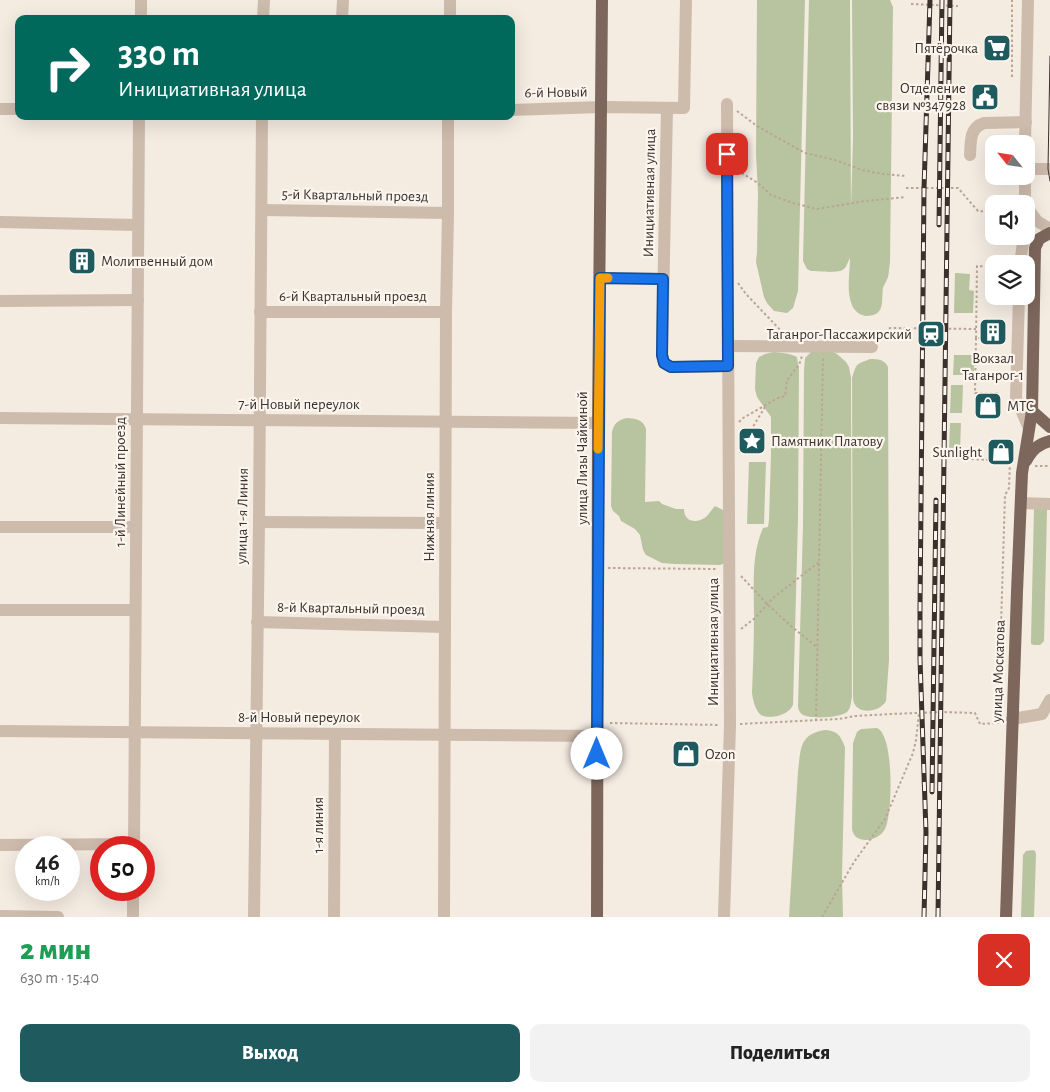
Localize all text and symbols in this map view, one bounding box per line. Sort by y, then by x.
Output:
supermarket icon: Пятёрочка [982,33,1012,63]
icon: right [35,35,100,100]
text: 330 m [118,37,200,72]
place label: Пятёрочка [914,41,978,56]
text: Инициативная улица [118,78,307,100]
place label: Отделение связи №347928 [876,81,966,113]
public building icon: Отделение связи №347928 [970,82,1000,112]
street label: 6-й Новый [524,84,588,101]
street label: Инициативная улица [641,128,658,257]
pin [706,133,748,175]
north arrow [985,135,1035,185]
map controls [985,135,1035,305]
icon: arrive [713,140,741,168]
street label: 5-й Квартальный проезд [281,187,429,204]
button: sound [985,195,1035,245]
building icon: Молитвенный дом [67,246,97,276]
place label: Молитвенный дом [101,254,213,269]
button: layers [985,255,1035,305]
street label: 6-й Квартальный проезд [279,289,427,304]
building icon: Вокзал Таганрог-1 [978,317,1008,347]
station icon: Таганрог-Пассажирский [916,319,946,349]
place label: Таганрог-Пассажирский [766,327,912,342]
place label: Вокзал Таганрог-1 [962,351,1024,383]
street label: улица Лизы Чайкиной [575,391,590,526]
shop icon: МТС [973,391,1003,421]
street label: 7-й Новый переулок [238,397,360,412]
place label: МТС [1007,399,1034,414]
street label: 1-й Линейный проезд [113,417,128,547]
place icon: Памятник Платову [737,426,767,456]
place label: Памятник Платову [771,434,884,449]
shop icon: Sunlight [986,437,1016,467]
place label: Sunlight [932,445,982,460]
street label: улица 1-я Линия [234,468,251,565]
street label: Нижняя линия [422,472,437,562]
street label: Инициативная улица [706,578,721,706]
street label: 8-й Квартальный проезд [277,600,425,617]
street label: улица Москатова [989,619,1008,724]
street label: 8-й Новый переулок [238,710,360,725]
position arrow [570,727,622,779]
shop icon: Ozon [671,739,701,769]
place label: Ozon [705,747,735,762]
street label: 1-я линия [311,797,326,853]
speed limit sign: 50 [90,836,155,901]
text: 46 [35,850,60,875]
text: km/h [35,875,60,887]
button: close [978,934,1030,986]
text: 2 мин [20,935,91,965]
text: 630 m · 15:40 [20,970,99,986]
button: Выход [20,1024,520,1082]
button: Поделиться [530,1024,1030,1082]

